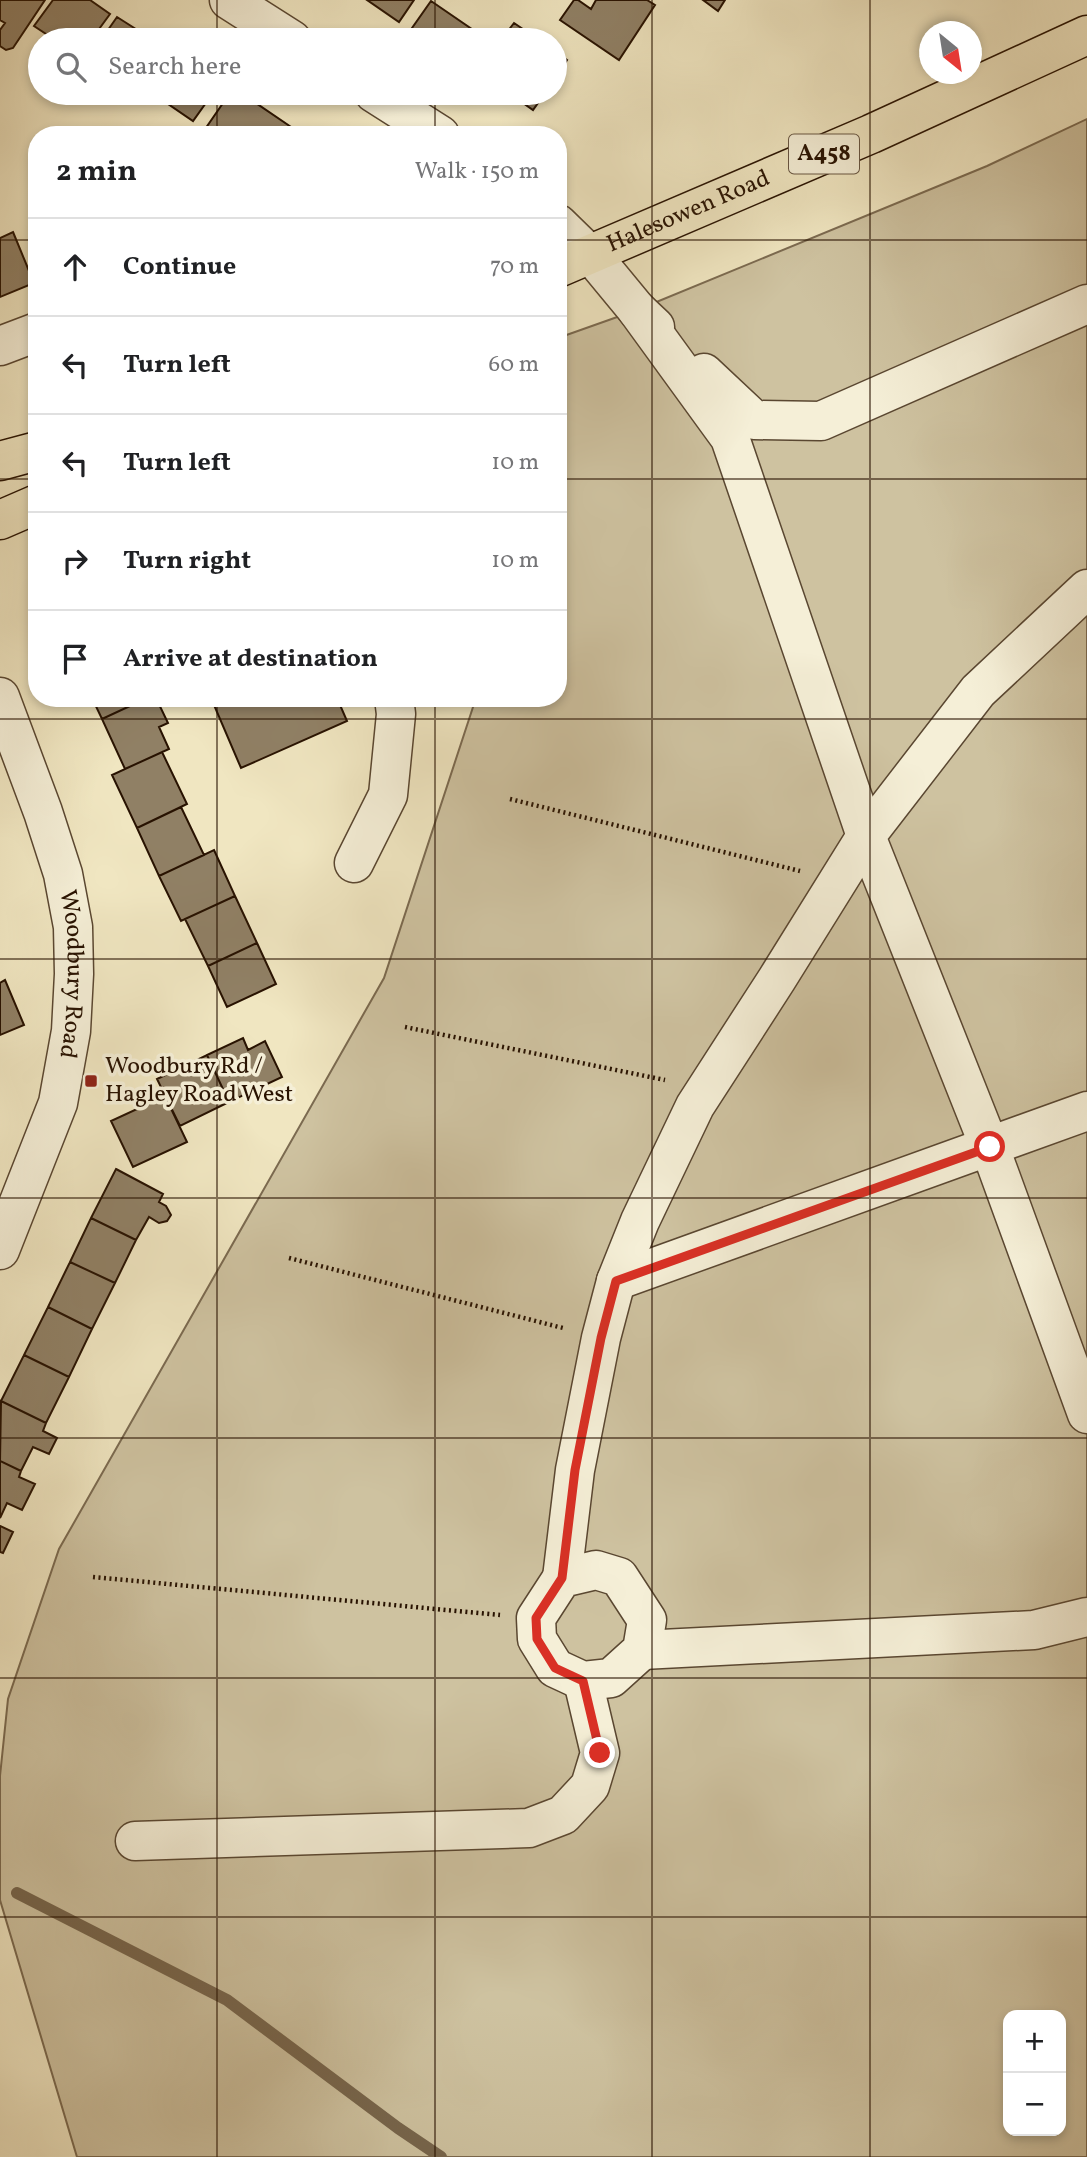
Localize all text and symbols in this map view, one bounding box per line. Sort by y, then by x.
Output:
north arrow [919,21,982,84]
search box [28,28,567,105]
icon: search [52,48,90,86]
text: Search here [108,49,241,85]
road number: A458 [789,134,859,174]
text: 2 min [56,151,137,193]
text: Walk · 150 m [415,156,539,188]
street label: Halesowen Road [602,162,775,262]
icon: ahead [56,248,94,286]
text: Continue [123,249,236,285]
text: 70 m [490,251,539,283]
icon: left [56,346,94,384]
text: Turn left [123,347,231,383]
text: 60 m [489,349,539,381]
icon: left [56,444,94,482]
text: Turn left [123,445,231,481]
text: 10 m [491,447,539,479]
icon: right [56,542,94,580]
text: Turn right [123,543,251,579]
text: 10 m [491,545,539,577]
icon: arrive [56,640,94,678]
text: Arrive at destination [123,641,378,677]
street label: Woodbury Road [49,887,91,1061]
place label: Woodbury Rd / Hagley Road West [105,1050,293,1112]
marker: Woodbury Rd / Hagley Road West [83,1073,99,1089]
route start [974,1131,1005,1162]
route end [584,1737,615,1768]
map controls [1003,2010,1066,2136]
button: + [1003,2010,1066,2073]
button: − [1003,2073,1066,2136]

